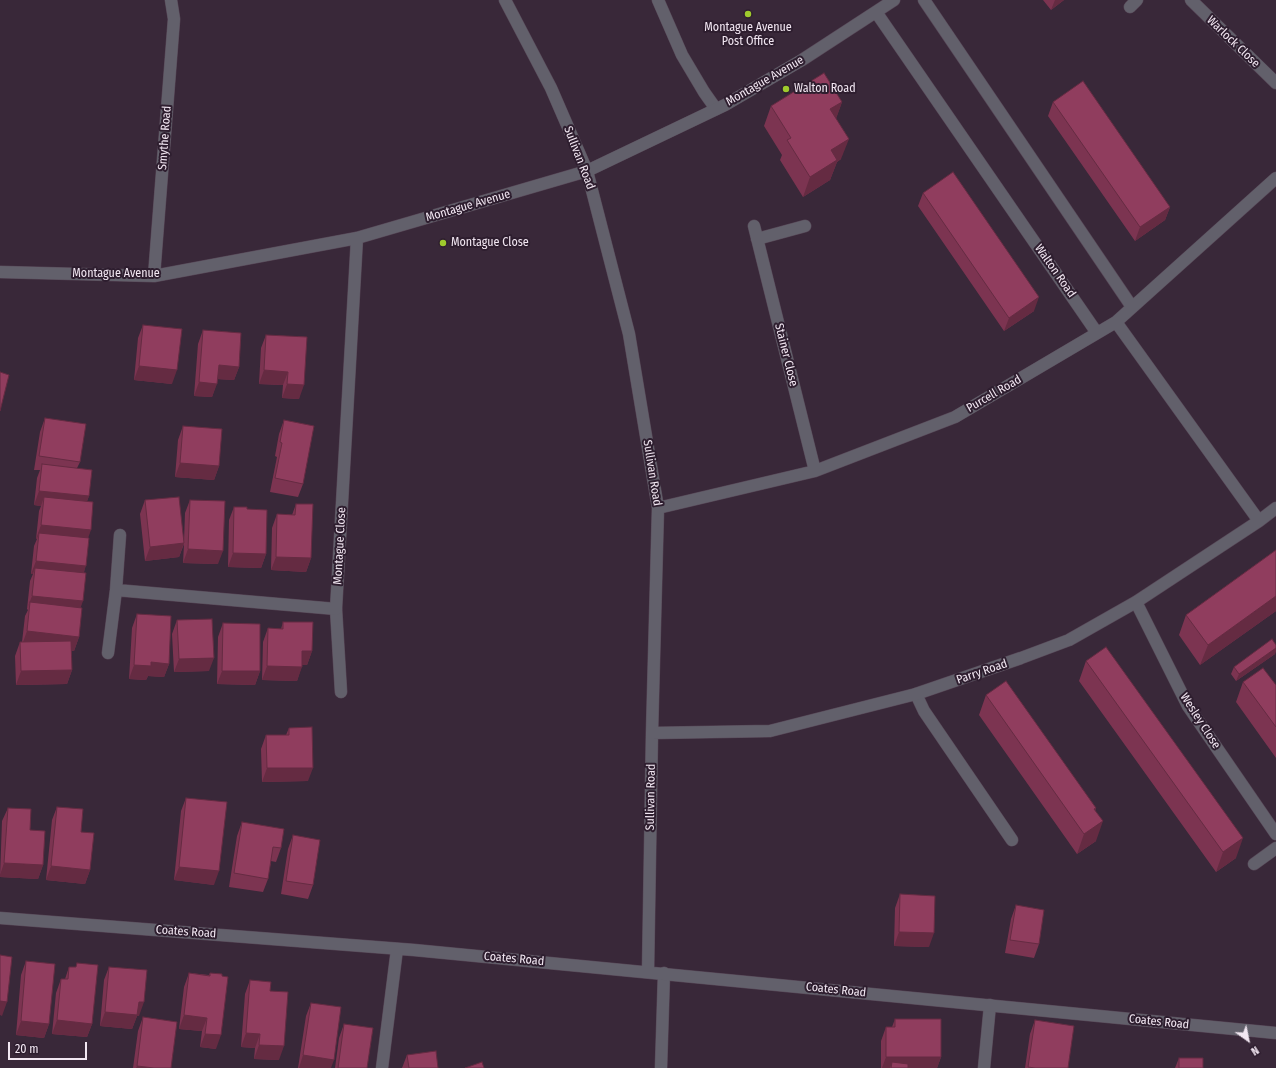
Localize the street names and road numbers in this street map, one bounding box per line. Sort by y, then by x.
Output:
street label: Warlock Close [1204,13,1262,71]
street label: Montague Avenue [724,53,806,109]
street label: Smythe Road [156,105,174,171]
street label: Sullivan Road [560,124,598,192]
street label: Montague Avenue [424,187,512,225]
street label: Walton Road [1031,242,1079,300]
street label: Montague Avenue [72,267,160,281]
street label: Stainer Close [771,322,801,388]
street label: Purcell Road [964,373,1024,415]
street label: Sullivan Road [640,439,664,507]
street label: Montague Close [331,507,349,585]
street label: Parry Road [955,657,1009,687]
street label: Wesley Close [1177,690,1223,752]
street label: Sullivan Road [643,764,659,830]
street label: Coates Road [155,923,217,941]
street label: Coates Road [483,949,545,969]
street label: Coates Road [805,980,867,1000]
street label: Coates Road [1128,1012,1190,1032]

